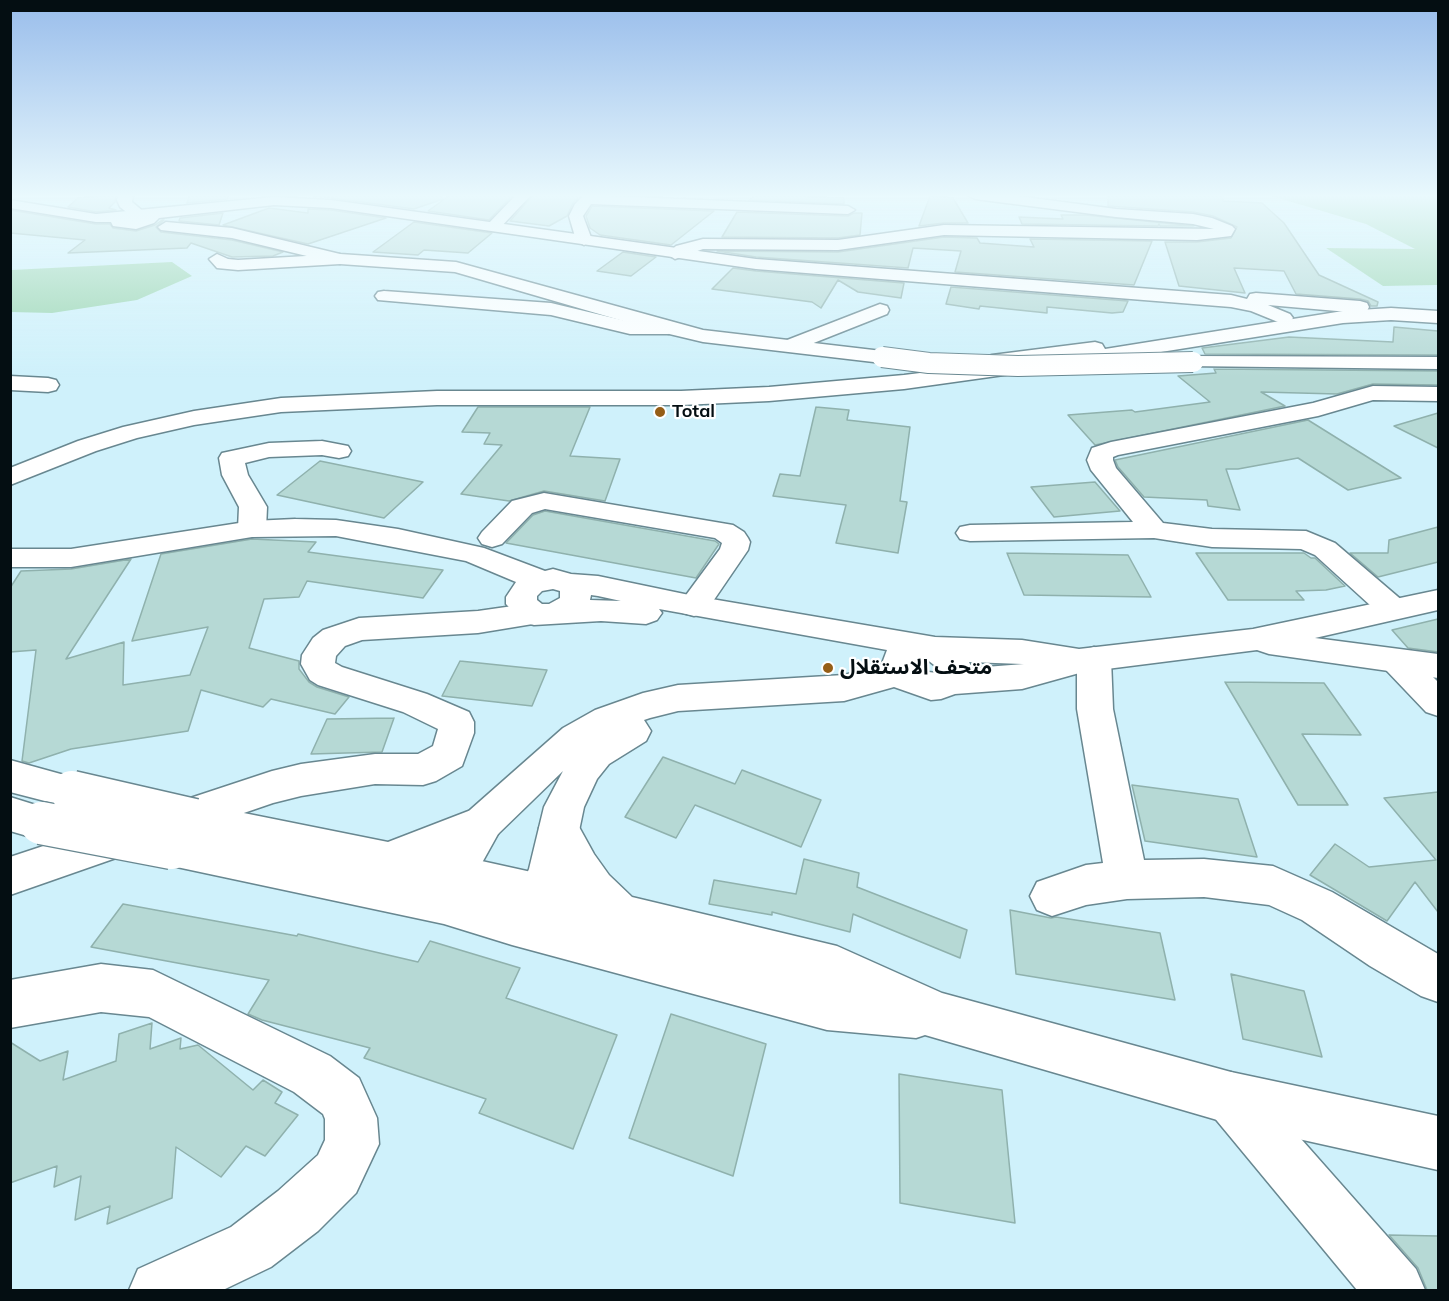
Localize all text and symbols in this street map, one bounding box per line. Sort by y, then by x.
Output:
place label: Total [672,401,715,423]
marker: Total [653,405,667,419]
place label: متحف الاستقلال [840,655,992,681]
marker: متحف الاستقلال [821,661,835,675]

